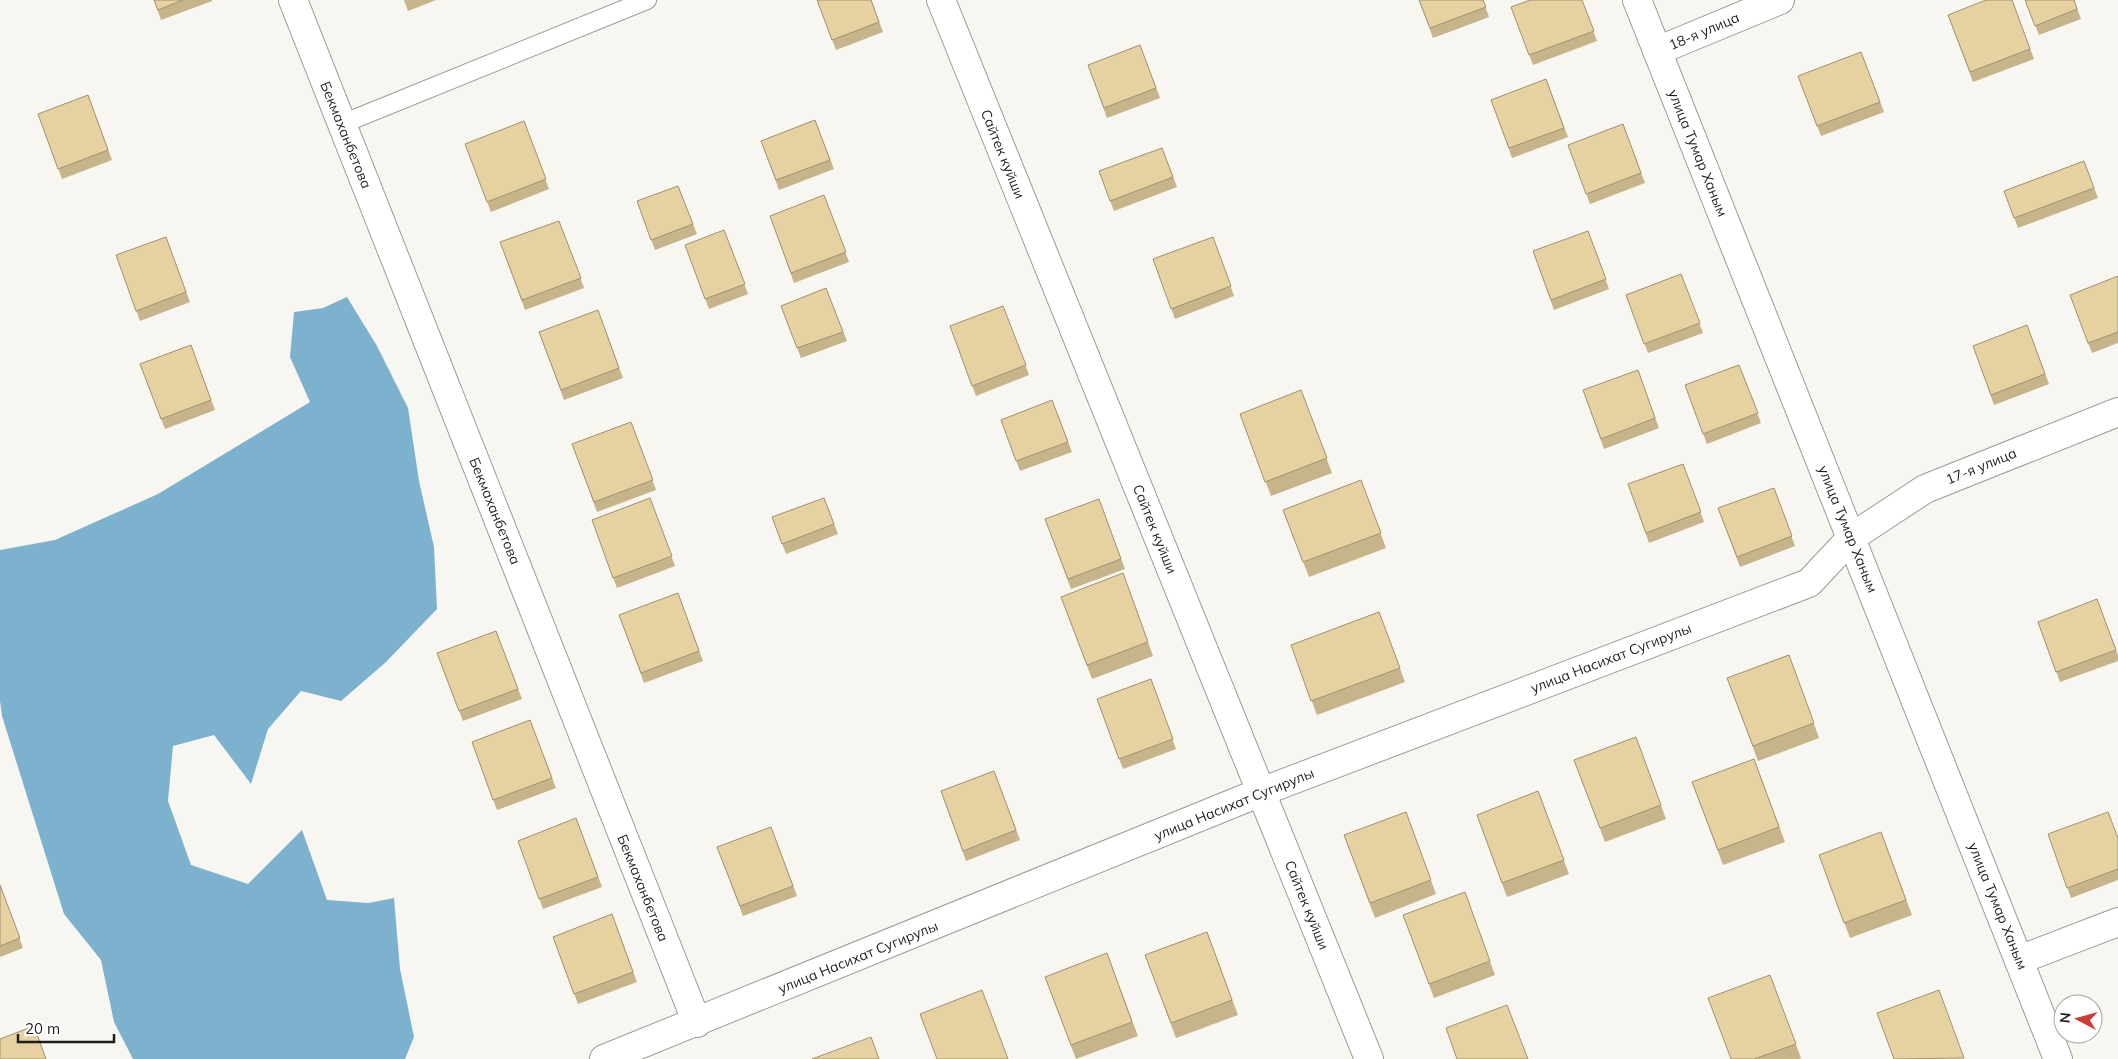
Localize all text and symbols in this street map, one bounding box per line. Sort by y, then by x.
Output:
street label: 18-я улица [1666,8,1742,54]
street label: Бекмаханбетова [316,79,376,191]
street label: улица Тумар Ханым [1664,87,1732,219]
street label: Сайтек куйши [977,107,1029,201]
street label: 17-я улица [1943,444,2019,488]
street label: Бекмаханбетова [465,455,525,567]
street label: улица Тумар Ханым [1814,463,1882,595]
street label: Сайтек куйши [1129,482,1181,576]
street label: улица Насихат Сугирулы [1528,619,1694,697]
street label: улица Насихат Сугирулы [1151,764,1317,844]
street label: Бекмаханбетова [613,832,673,944]
street label: улица Тумар Ханым [1964,840,2032,972]
street label: Сайтек куйши [1281,858,1333,952]
street label: улица Насихат Сугирулы [775,917,941,997]
north arrow [2053,994,2103,1044]
text: N [2056,1011,2075,1024]
scale bar [18,1012,114,1044]
text: 20 m [25,1019,60,1038]

